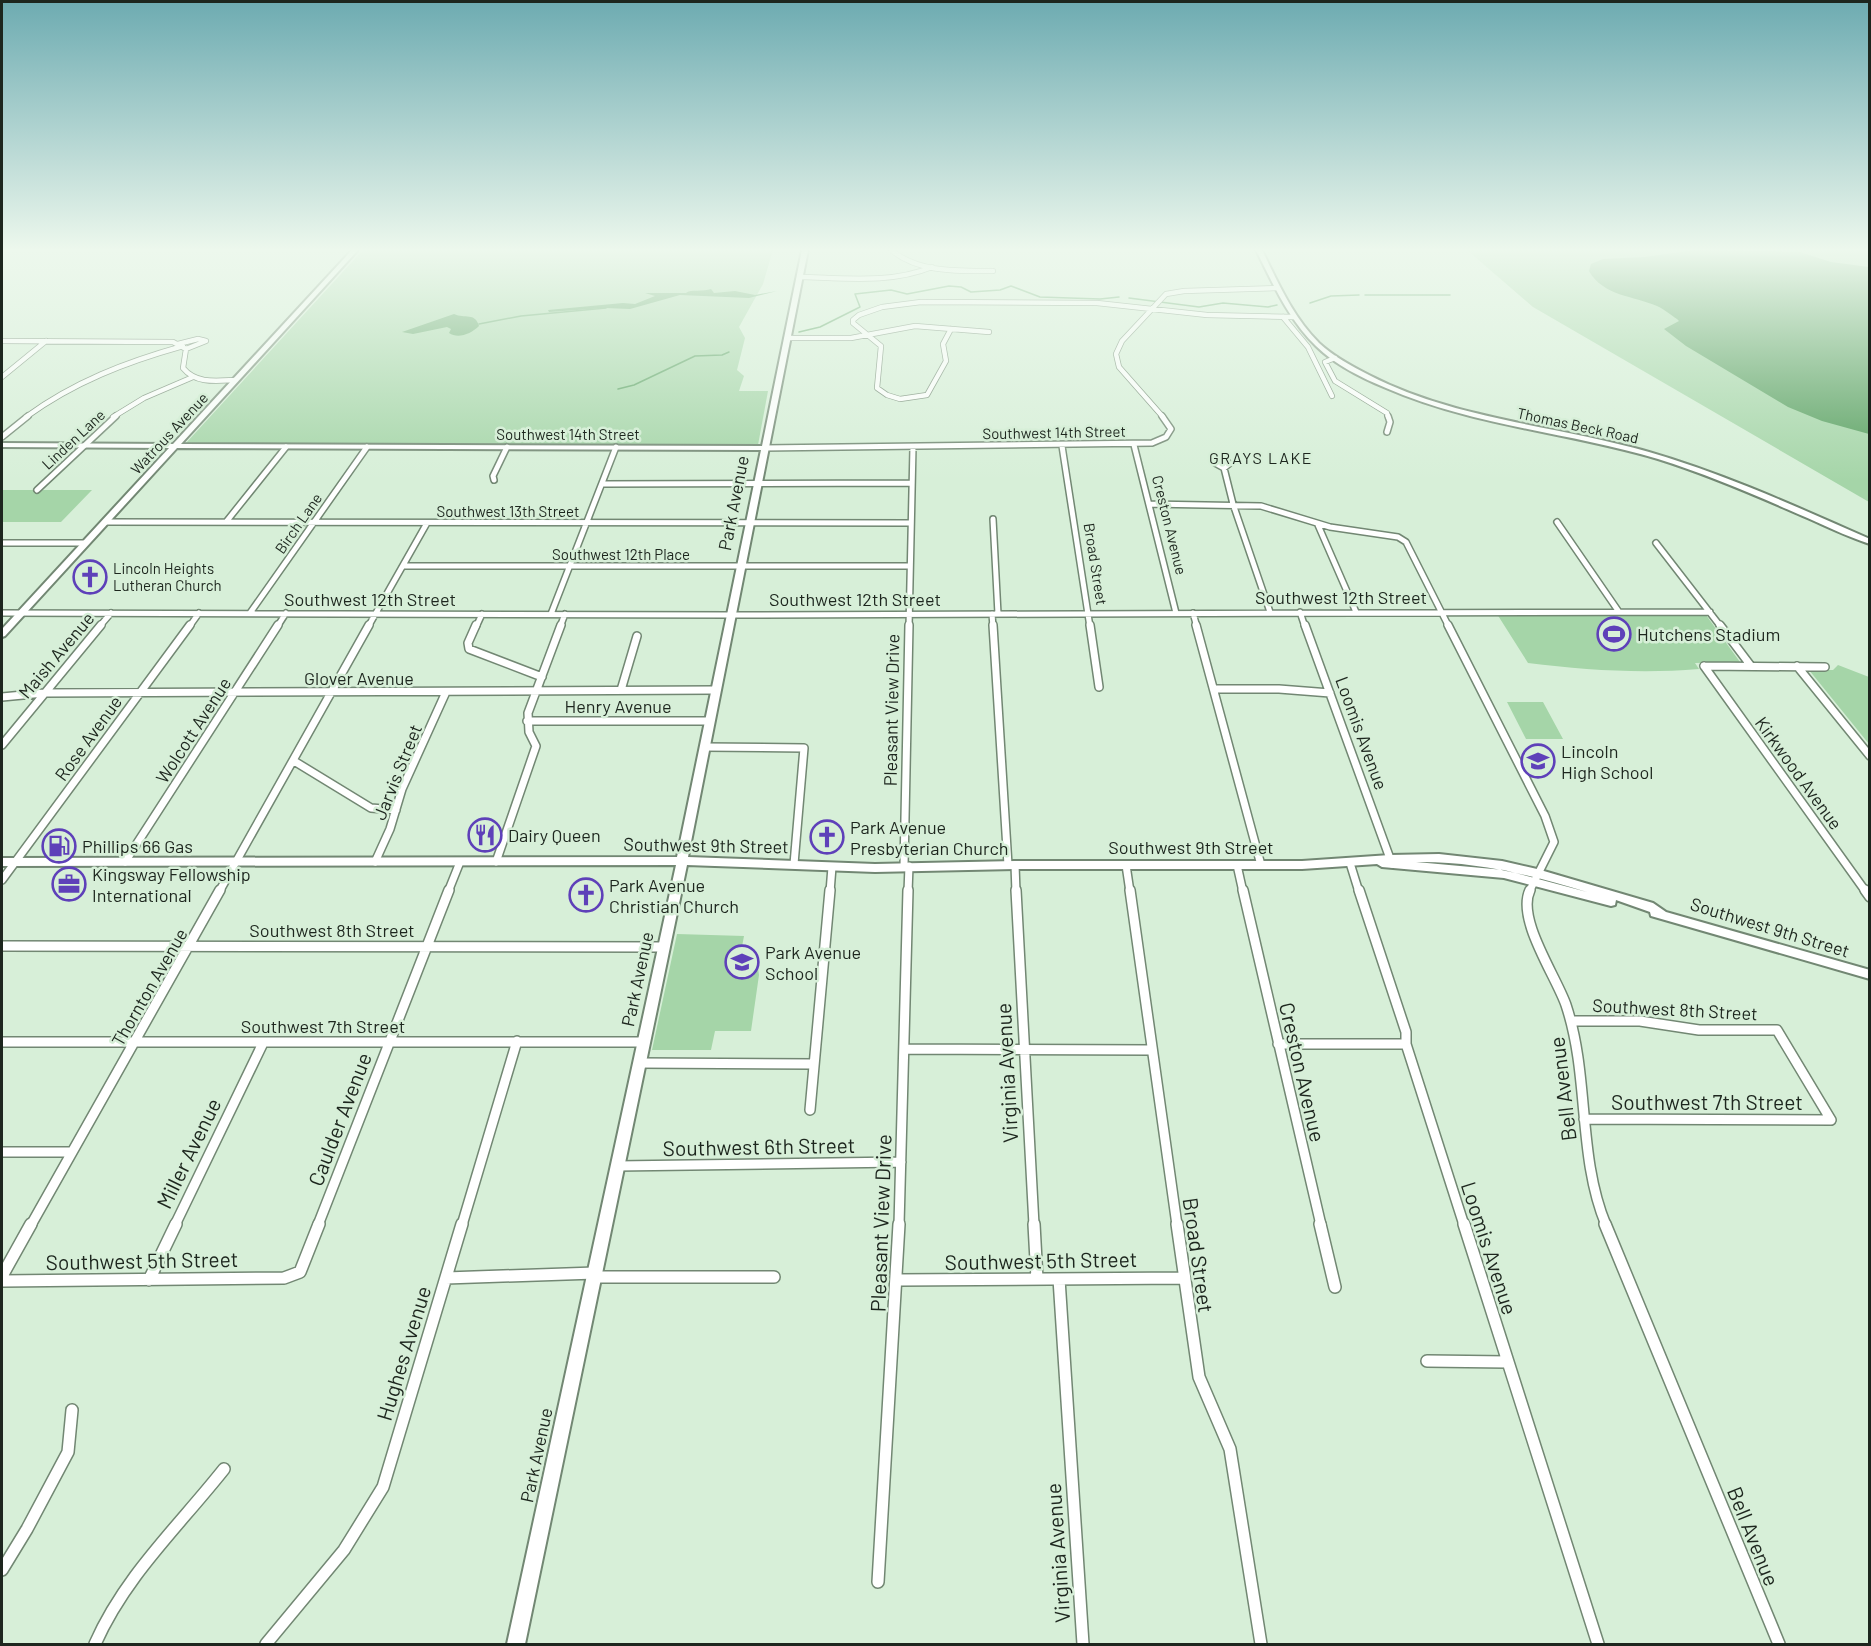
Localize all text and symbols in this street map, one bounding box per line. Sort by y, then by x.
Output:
street label: Watrous Avenue [127,388,211,478]
street label: Thomas Beck Road [1516,403,1640,447]
street label: Linden Lane [38,405,108,473]
street label: Southwest 14th Street [982,422,1126,442]
street label: Southwest 14th Street [496,425,640,443]
district label: GRAYS LAKE [1209,448,1313,467]
street label: Park Avenue [713,454,753,552]
street label: Creston Avenue [1149,473,1191,577]
street label: Birch Lane [271,489,325,557]
street label: Southwest 13th Street [437,502,579,520]
street label: Broad Street [1081,522,1111,606]
street label: Southwest 12th Place [552,545,690,563]
church icon: Lincoln Heights Lutheran Church [72,559,108,595]
place label: Lincoln Heights Lutheran Church [113,559,222,594]
street label: Southwest 12th Street [1255,586,1427,608]
street label: Southwest 12th Street [284,588,456,610]
street label: Southwest 12th Street [769,588,941,610]
street label: Maish Avenue [14,607,98,703]
sports icon: Hutchens Stadium [1596,616,1632,652]
place label: Hutchens Stadium [1637,623,1780,645]
street label: Pleasant View Drive [879,634,903,786]
street label: Glover Avenue [304,667,414,689]
street label: Wolcott Avenue [151,673,235,787]
street label: Loomis Avenue [1331,673,1393,793]
street label: Rose Avenue [50,691,126,785]
street label: Henry Avenue [564,695,672,717]
street label: Kirkwood Avenue [1751,712,1847,834]
street label: Jarvis Street [368,721,426,823]
place label: Lincoln High School [1561,740,1654,783]
school or university icon: Lincoln High School [1520,743,1556,779]
place label: Park Avenue Presbyterian Church [850,816,1009,859]
restaurant icon: Dairy Queen [467,817,503,853]
church icon: Park Avenue Presbyterian Church [809,819,845,855]
place label: Dairy Queen [508,824,601,846]
fuel station icon: Phillips 66 Gas [41,828,77,864]
street label: Southwest 9th Street [623,833,789,857]
place label: Phillips 66 Gas [82,835,193,857]
street label: Southwest 9th Street [1108,836,1274,858]
place label: Kingsway Fellowship International [92,863,251,906]
office icon: Kingsway Fellowship International [51,866,87,902]
place label: Park Avenue Christian Church [609,874,739,917]
church icon: Park Avenue Christian Church [568,877,604,913]
street label: Southwest 9th Street [1688,892,1852,962]
street label: Southwest 8th Street [249,919,415,941]
street label: Thornton Avenue [106,924,192,1050]
street label: Park Avenue [616,930,658,1028]
place label: Park Avenue School [765,941,861,984]
school or university icon: Park Avenue School [724,944,760,980]
street label: Southwest 8th Street [1592,994,1758,1024]
street label: Creston Avenue [1275,1000,1331,1144]
street label: Virginia Avenue [990,1002,1022,1144]
street label: Southwest 7th Street [241,1015,405,1037]
street label: Bell Avenue [1543,1035,1581,1143]
street label: Caulder Avenue [302,1049,376,1189]
street label: Southwest 7th Street [1611,1089,1803,1114]
street label: Miller Avenue [151,1094,225,1212]
street label: Southwest 6th Street [662,1132,856,1160]
street label: Pleasant View Drive [864,1134,896,1312]
street label: Loomis Avenue [1457,1178,1523,1318]
street label: Broad Street [1179,1196,1219,1314]
street label: Southwest 5th Street [45,1246,239,1274]
street label: Southwest 5th Street [944,1246,1138,1274]
street label: Hughes Avenue [371,1283,435,1423]
street label: Park Avenue [515,1406,557,1504]
street label: Virginia Avenue [1040,1482,1074,1624]
street label: Bell Avenue [1723,1483,1785,1589]

